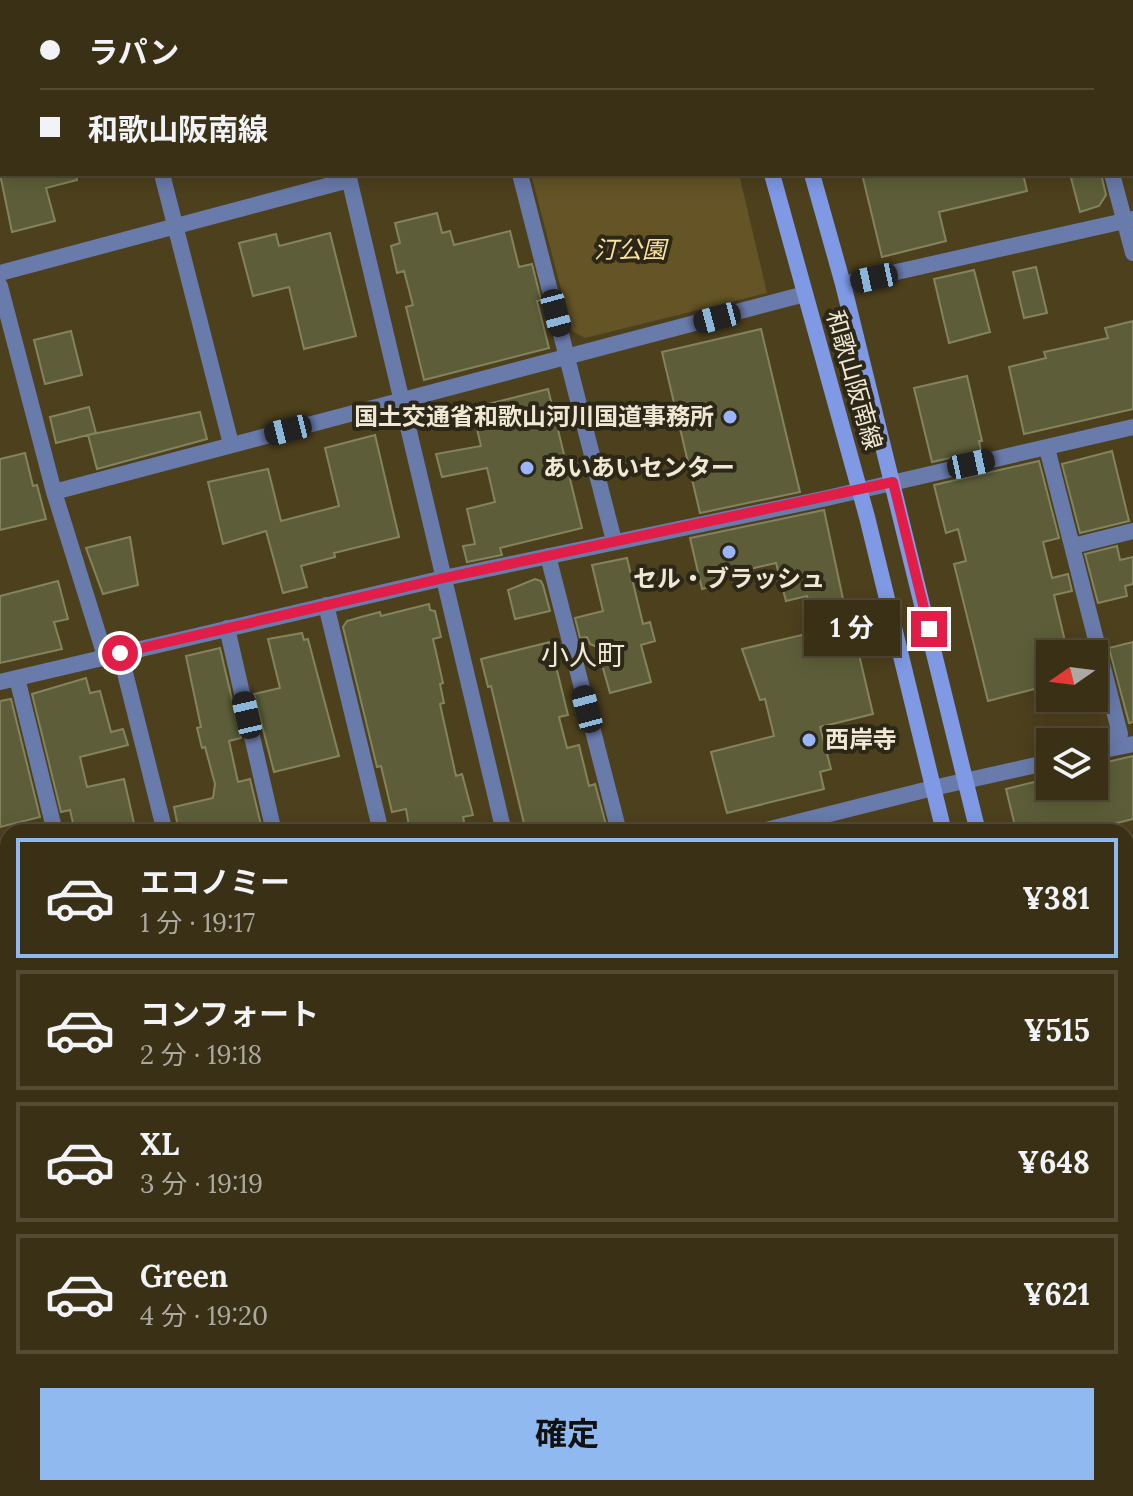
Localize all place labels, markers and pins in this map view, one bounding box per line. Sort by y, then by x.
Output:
place label: 国土交通省和歌山河川国道事務所 [354,401,714,432]
marker: 国土交通省和歌山河川国道事務所 [721,408,739,426]
place label: あいあいセンター [543,452,735,483]
marker: あいあいセンター [518,459,536,477]
marker: セル・ブラッシュ [720,543,738,561]
place label: セル・ブラッシュ [633,563,825,594]
place label: 西岸寺 [825,724,897,755]
marker: 西岸寺 [800,731,818,749]

